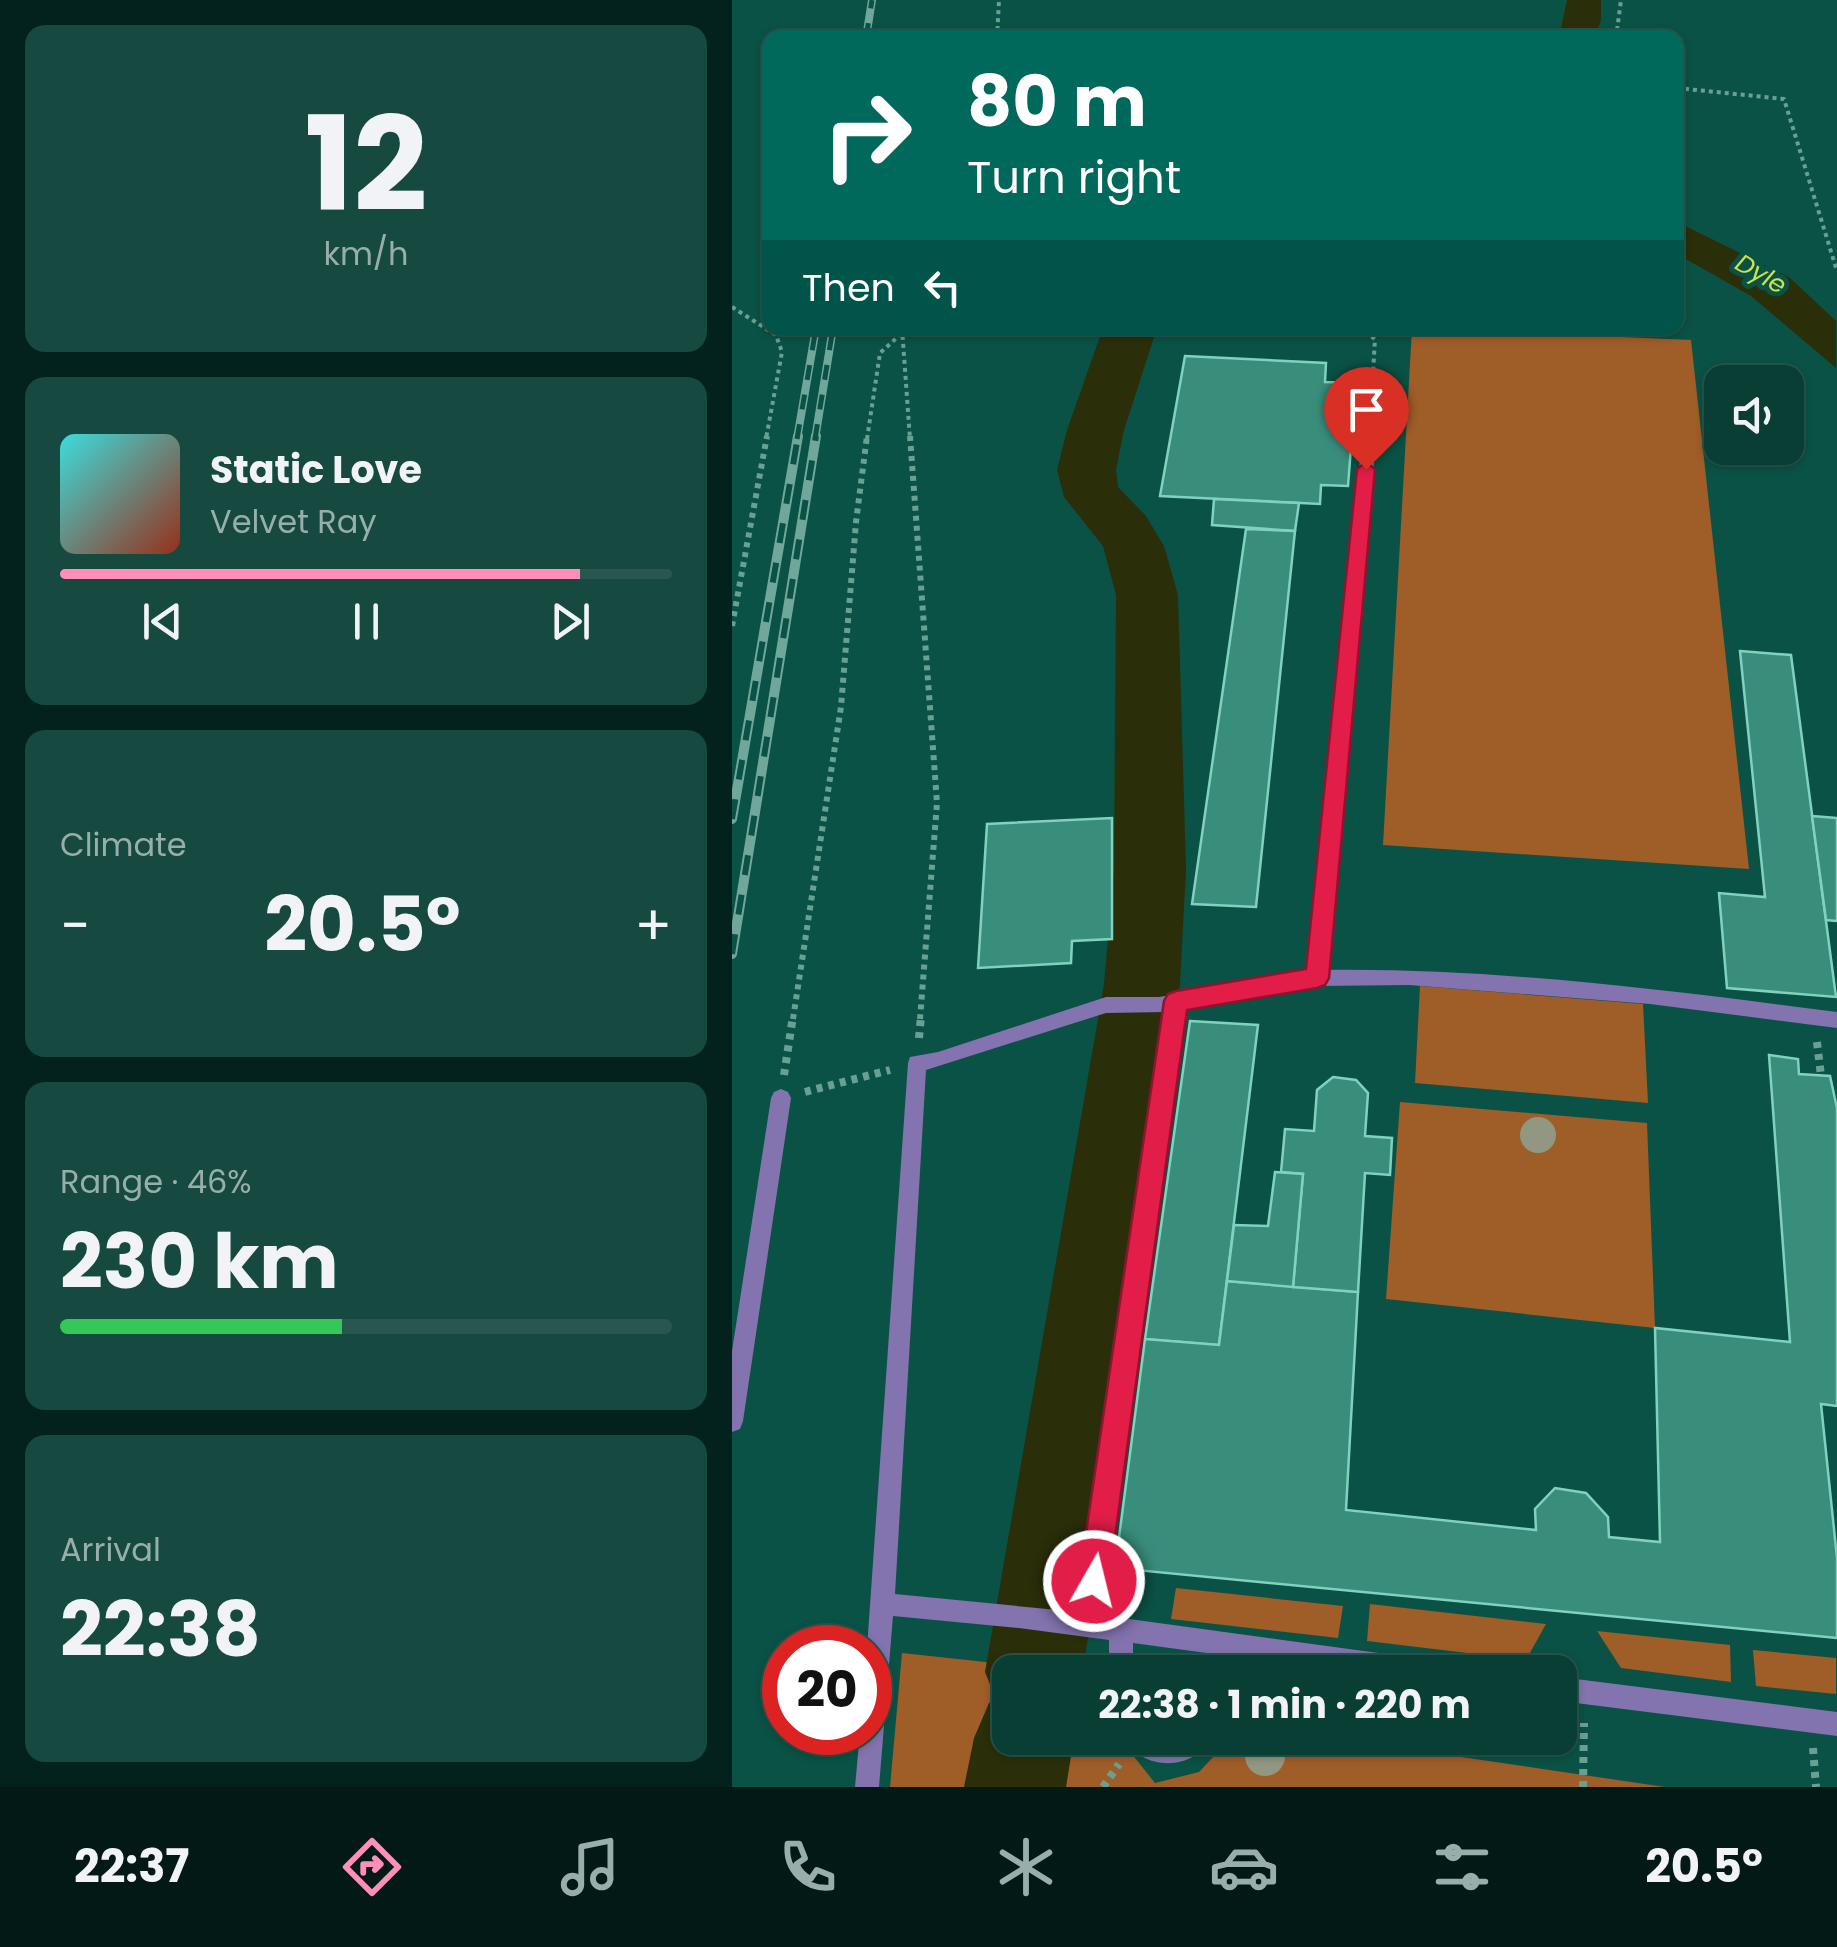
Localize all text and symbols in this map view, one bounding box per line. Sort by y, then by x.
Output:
text: 80 m [967,52,1147,151]
icon: right [802,70,932,200]
text: 12 [304,73,428,256]
text: Turn right [967,146,1181,209]
text: km/h [323,231,409,276]
water label: Dyle [1729,245,1793,303]
icon: left [915,260,970,315]
text: Then [802,261,895,314]
map controls [1704,365,1804,465]
button: sound [1704,365,1804,465]
pin [1324,367,1409,470]
icon: arrive [1339,382,1394,437]
text: Static Love [210,443,422,496]
text: Velvet Ray [210,499,376,544]
icon: previous [135,594,190,649]
icon: pause [339,594,394,649]
icon: next [543,594,598,649]
text: Climate [60,822,187,867]
text: 20.5° [264,872,461,977]
text: − [60,887,90,964]
text: + [634,887,672,964]
text: Range · 46% [60,1159,252,1204]
text: 230 km [60,1209,339,1314]
text: Arrival [60,1527,161,1572]
position arrow [1042,1529,1146,1633]
text: 22:38 [60,1577,261,1682]
speed limit sign: 20 [762,1625,892,1755]
text: 22:38 · 1 min · 220 m [1098,1678,1471,1731]
icon: directions [337,1832,407,1902]
icon: music [555,1832,625,1902]
icon: phone [773,1832,843,1902]
icon: climate [991,1832,1061,1902]
icon: car [1209,1832,1279,1902]
icon: filters [1427,1832,1497,1902]
text: 22:37 [74,1835,189,1898]
text: 20.5° [1645,1835,1763,1898]

